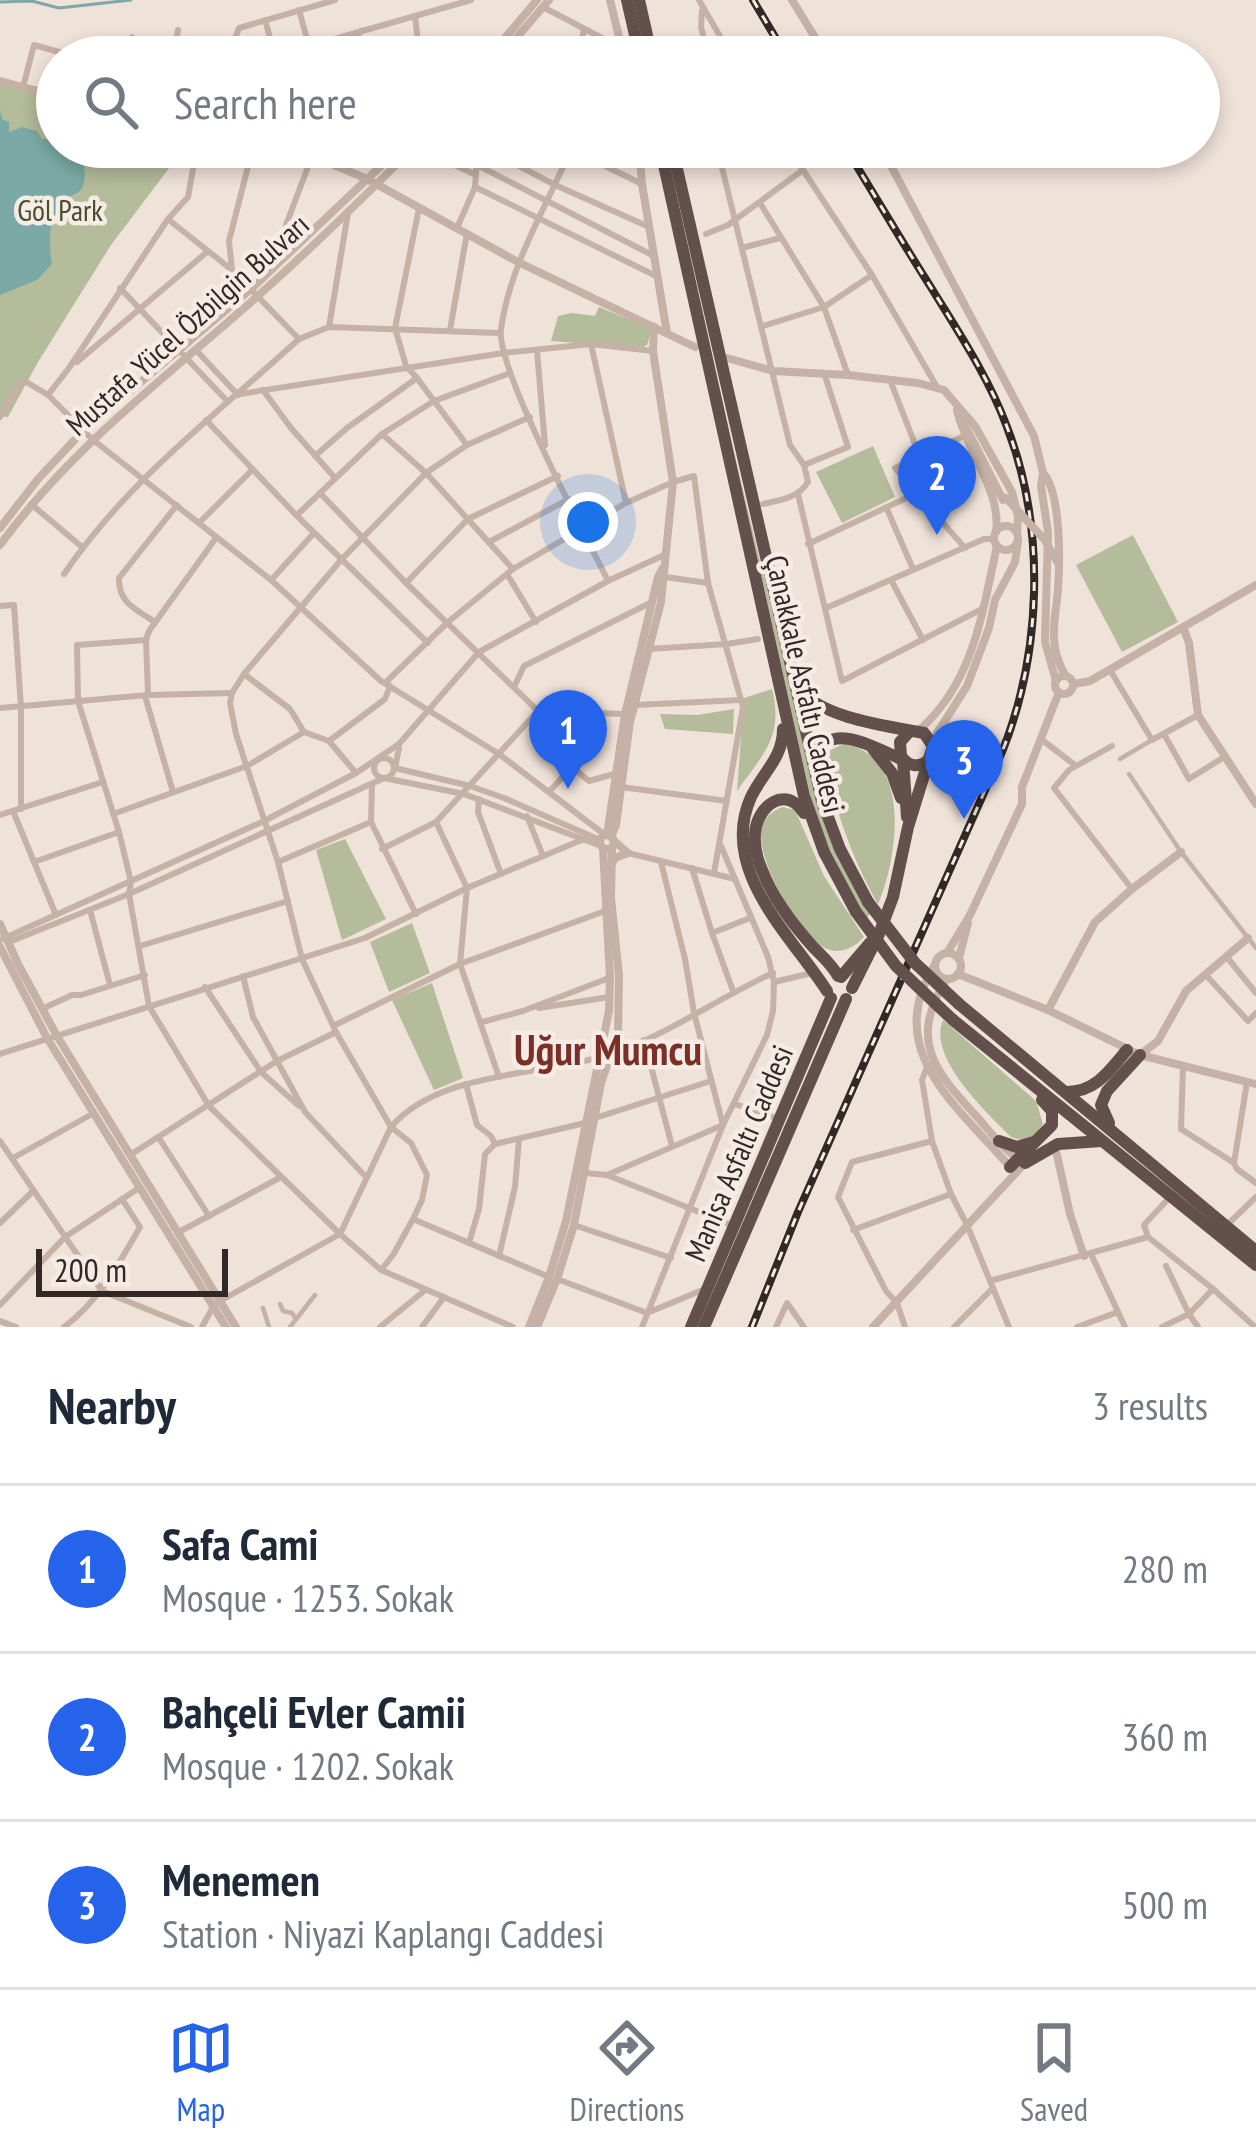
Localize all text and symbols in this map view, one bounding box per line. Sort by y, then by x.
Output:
search box [36,36,1220,168]
icon: search [78,69,144,135]
text: Search here [174,73,357,131]
park label: Göl Park [17,190,103,229]
street label: Mustafa Yücel Özbilgin Bulvarı [57,205,317,443]
pin: 2 [898,436,976,535]
your location [558,492,618,552]
street label: Çanakkale Asfaltı Caddesi [757,551,855,817]
pin: 1 [529,690,607,789]
pin: 3 [925,720,1003,819]
district label: Uğur Mumcu [514,1022,702,1077]
street label: Manisa Asfaltı Caddesi [675,1039,801,1267]
scale bar [36,1243,228,1296]
text: 200 m [54,1248,127,1291]
text: Nearby [48,1372,176,1438]
text: 3 results [1092,1380,1208,1431]
text: Safa Cami [162,1514,318,1572]
text: 1 [78,1543,96,1594]
text: 280 m [1122,1543,1208,1594]
text: Mosque · 1253. Sokak [162,1572,454,1623]
text: Bahçeli Evler Camii [162,1682,466,1740]
text: 2 [78,1711,96,1762]
text: 360 m [1122,1711,1208,1762]
text: Mosque · 1202. Sokak [162,1740,454,1791]
text: Menemen [162,1850,320,1908]
text: 3 [78,1879,96,1930]
text: 500 m [1122,1879,1208,1930]
text: Station · Niyazi Kaplangı Caddesi [162,1908,604,1959]
tab: Map [168,2015,234,2130]
tab: Directions [570,2015,684,2130]
tab: Saved [1020,2015,1088,2130]

